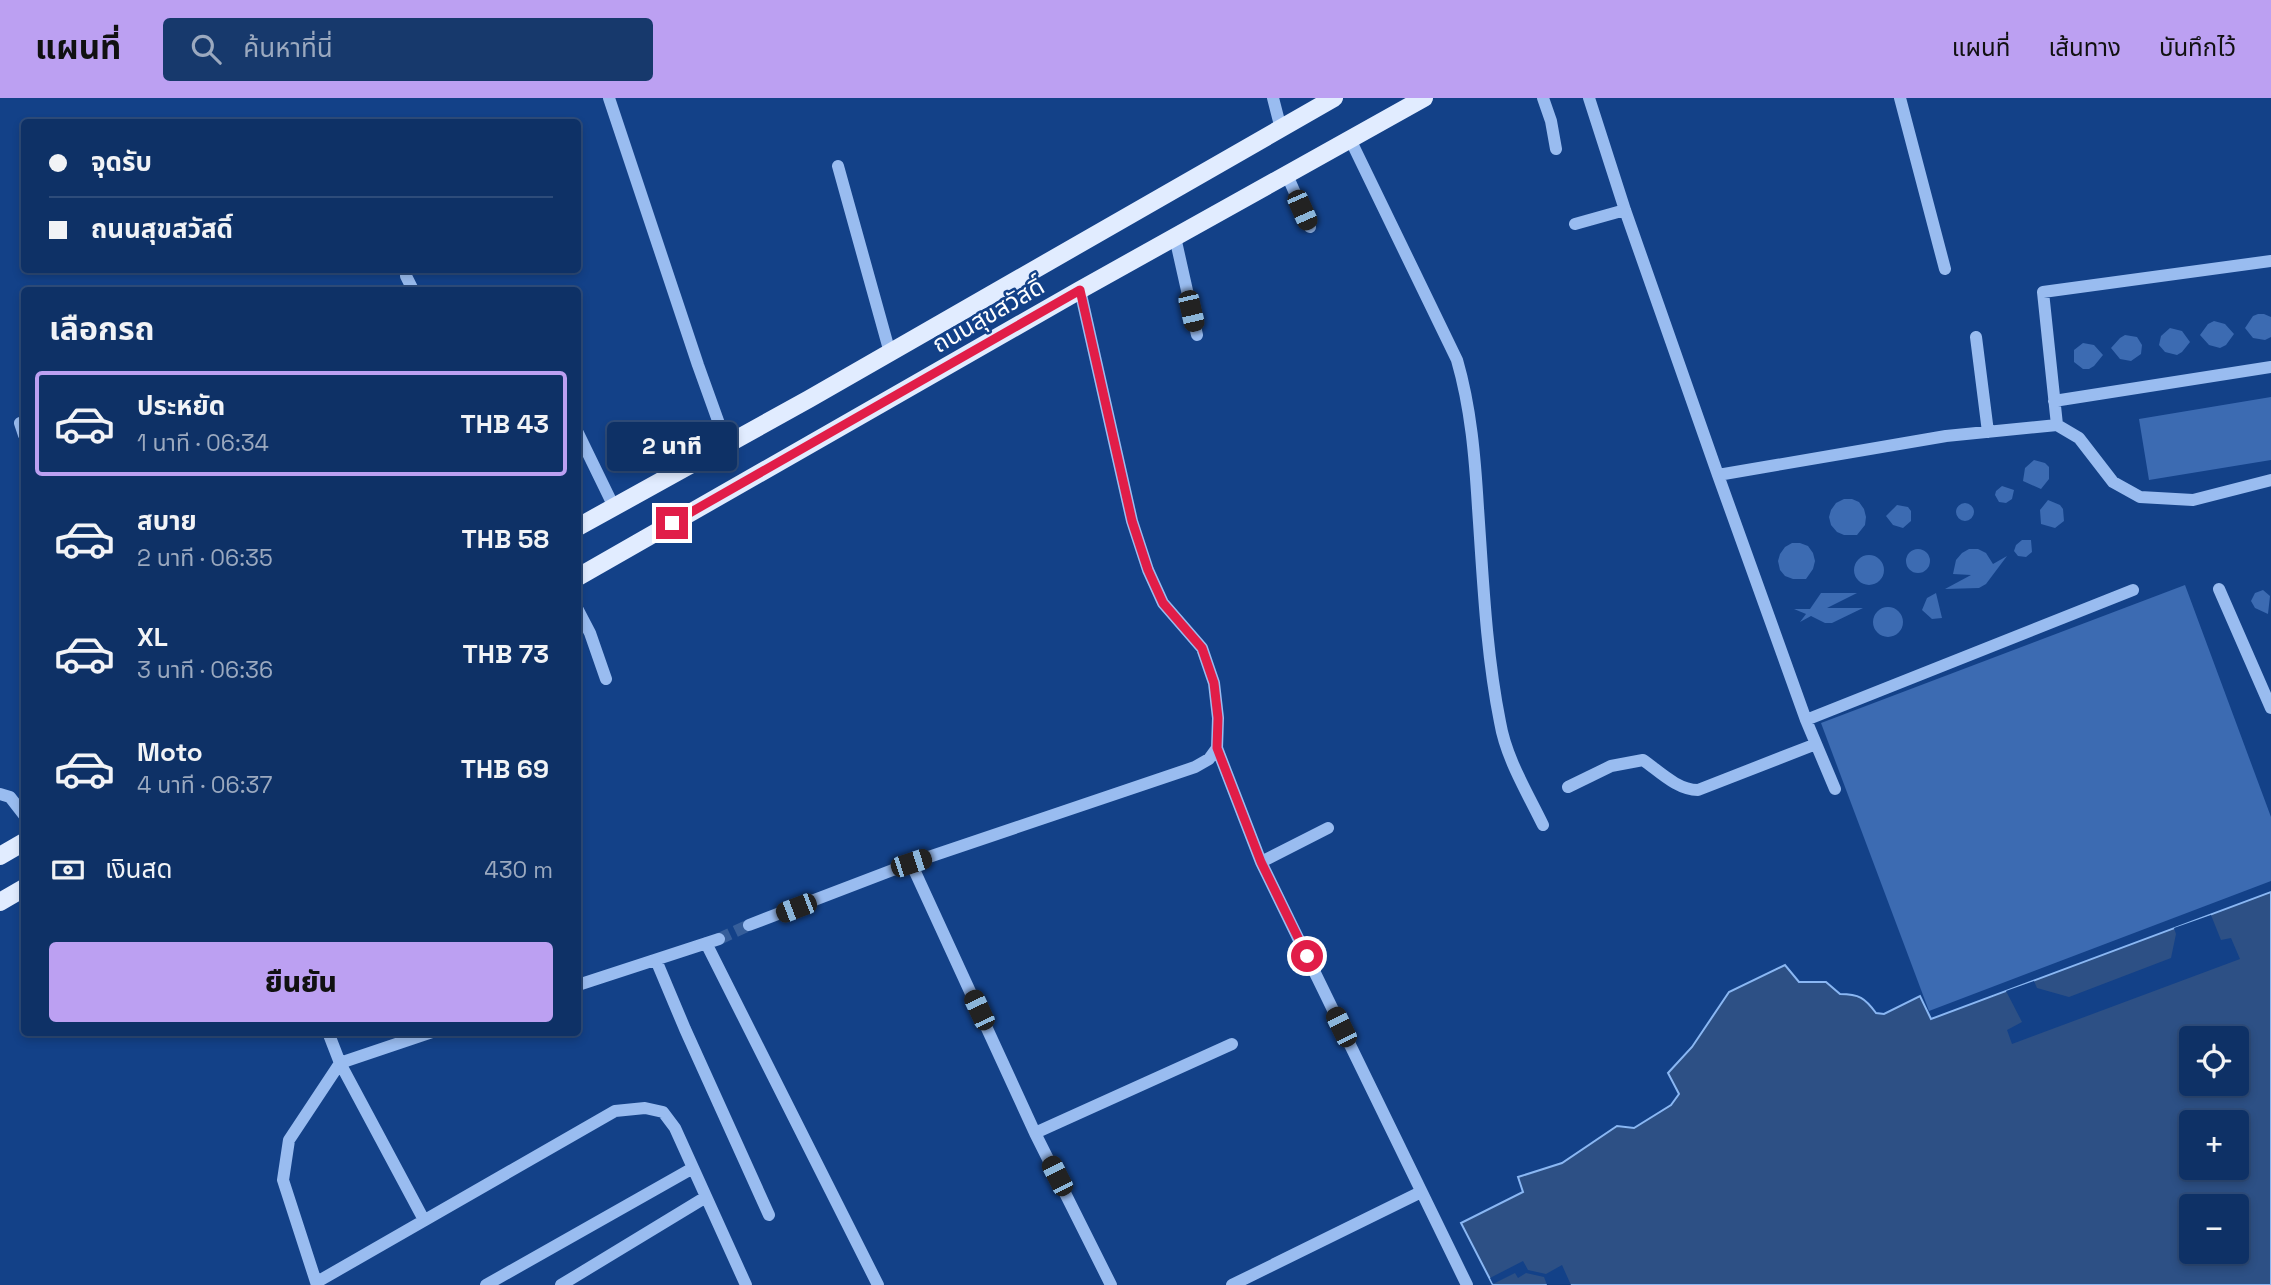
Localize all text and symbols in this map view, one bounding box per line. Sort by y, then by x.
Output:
search box [163,18,653,81]
text: แผนที่ [35,27,121,69]
icon: search [187,30,225,68]
text: ค้นหาที่นี่ [243,31,333,65]
text: แผนที่ [1952,32,2010,63]
text: เส้นทาง [2048,32,2121,63]
text: บันทึกไว้ [2159,32,2236,63]
text: จุดรับ [91,145,152,179]
car [1284,187,1321,233]
text: ถนนสุขสวัสดิ์ [91,212,233,246]
street label: ถนนสุขสวัสดิ์ [926,270,1050,360]
car [1177,288,1206,334]
text: เลือกรถ [49,309,154,349]
text: ประหยัด [137,389,225,423]
icon: car [53,392,116,455]
text: THB 43 [460,407,549,441]
callout: 2 นาที [607,422,737,470]
text: 1 นาที · 06:34 [137,428,269,458]
text: 2 นาที [642,431,702,461]
text: สบาย [137,504,197,538]
icon: car [53,507,116,570]
route end [656,507,688,539]
text: THB 58 [462,522,549,556]
text: 2 นาที · 06:35 [137,543,273,573]
text: XL [137,620,168,654]
icon: car [53,622,116,685]
text: THB 73 [463,637,549,671]
text: 3 นาที · 06:36 [137,655,273,685]
text: Moto [137,735,203,769]
icon: car [53,737,116,800]
text: THB 69 [461,752,549,786]
text: 4 นาที · 06:37 [137,770,272,800]
car [888,847,935,879]
icon: cash [49,851,87,889]
text: เงินสด [105,852,172,886]
text: 430 m [484,855,553,885]
car [773,891,820,925]
route start [1291,940,1323,972]
button: ยืนยัน [49,942,553,1022]
car [961,987,998,1033]
car [1323,1004,1360,1050]
map controls [2179,1026,2249,1264]
button: locate [2179,1026,2249,1096]
button: + [2179,1110,2249,1180]
car [1039,1153,1076,1199]
button: − [2179,1194,2249,1264]

